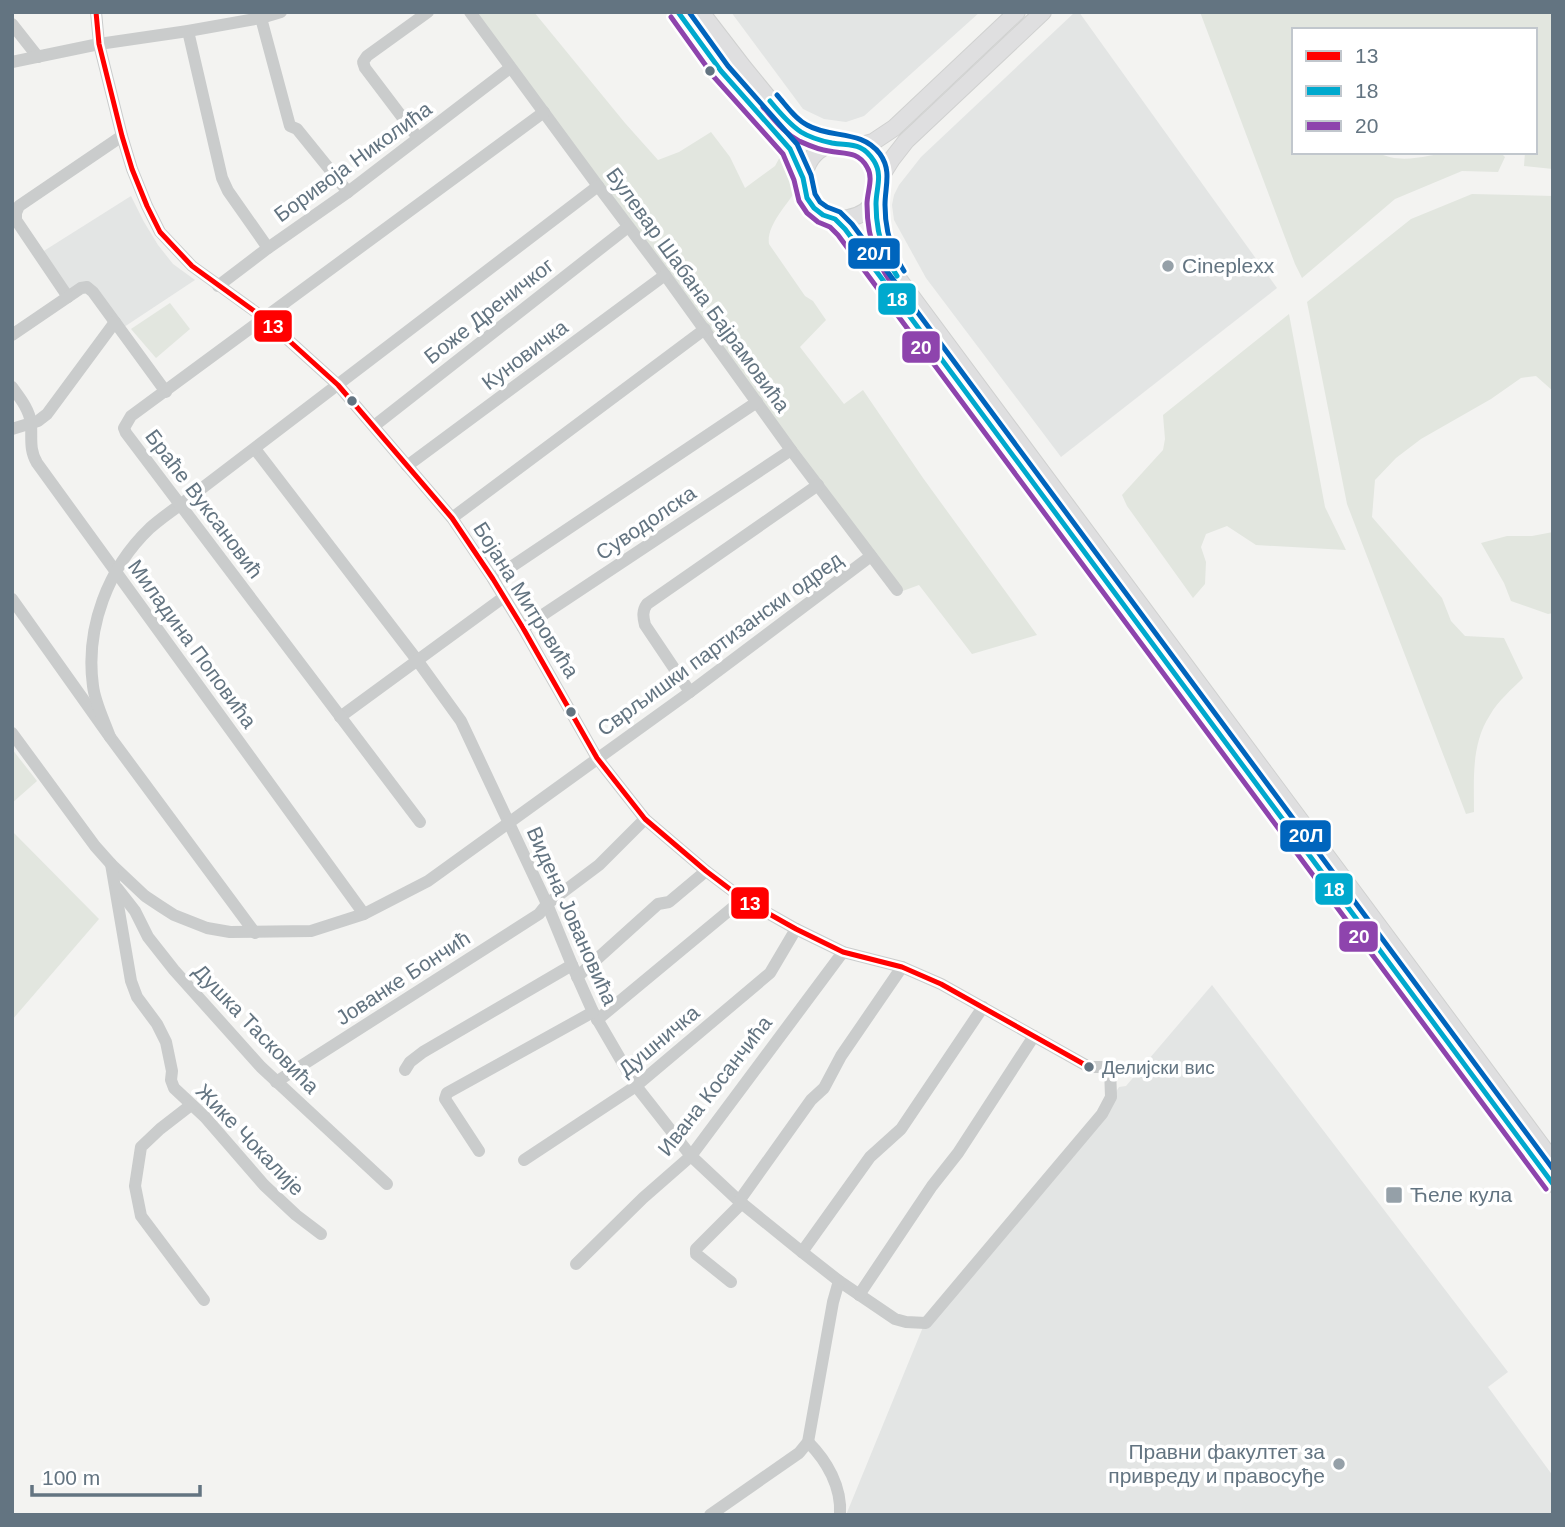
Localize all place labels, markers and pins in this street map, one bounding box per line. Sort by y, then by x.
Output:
unlabelled marker [703,64,717,78]
place label: Cineplexx [1182,254,1275,277]
marker: Cineplexx [1160,258,1176,274]
unlabelled marker [345,394,359,408]
unlabelled marker [564,705,578,719]
place label: Делијски вис [1102,1057,1215,1078]
marker: Делијски вис [1082,1060,1096,1074]
place label: Ћеле кула [1410,1183,1512,1206]
marker: Ћеле кула [1384,1185,1404,1205]
place label: Правни факултет за привреду и правосуђе [1108,1440,1325,1487]
marker: Правни факултет за привреду и правосуђе [1331,1456,1347,1472]

